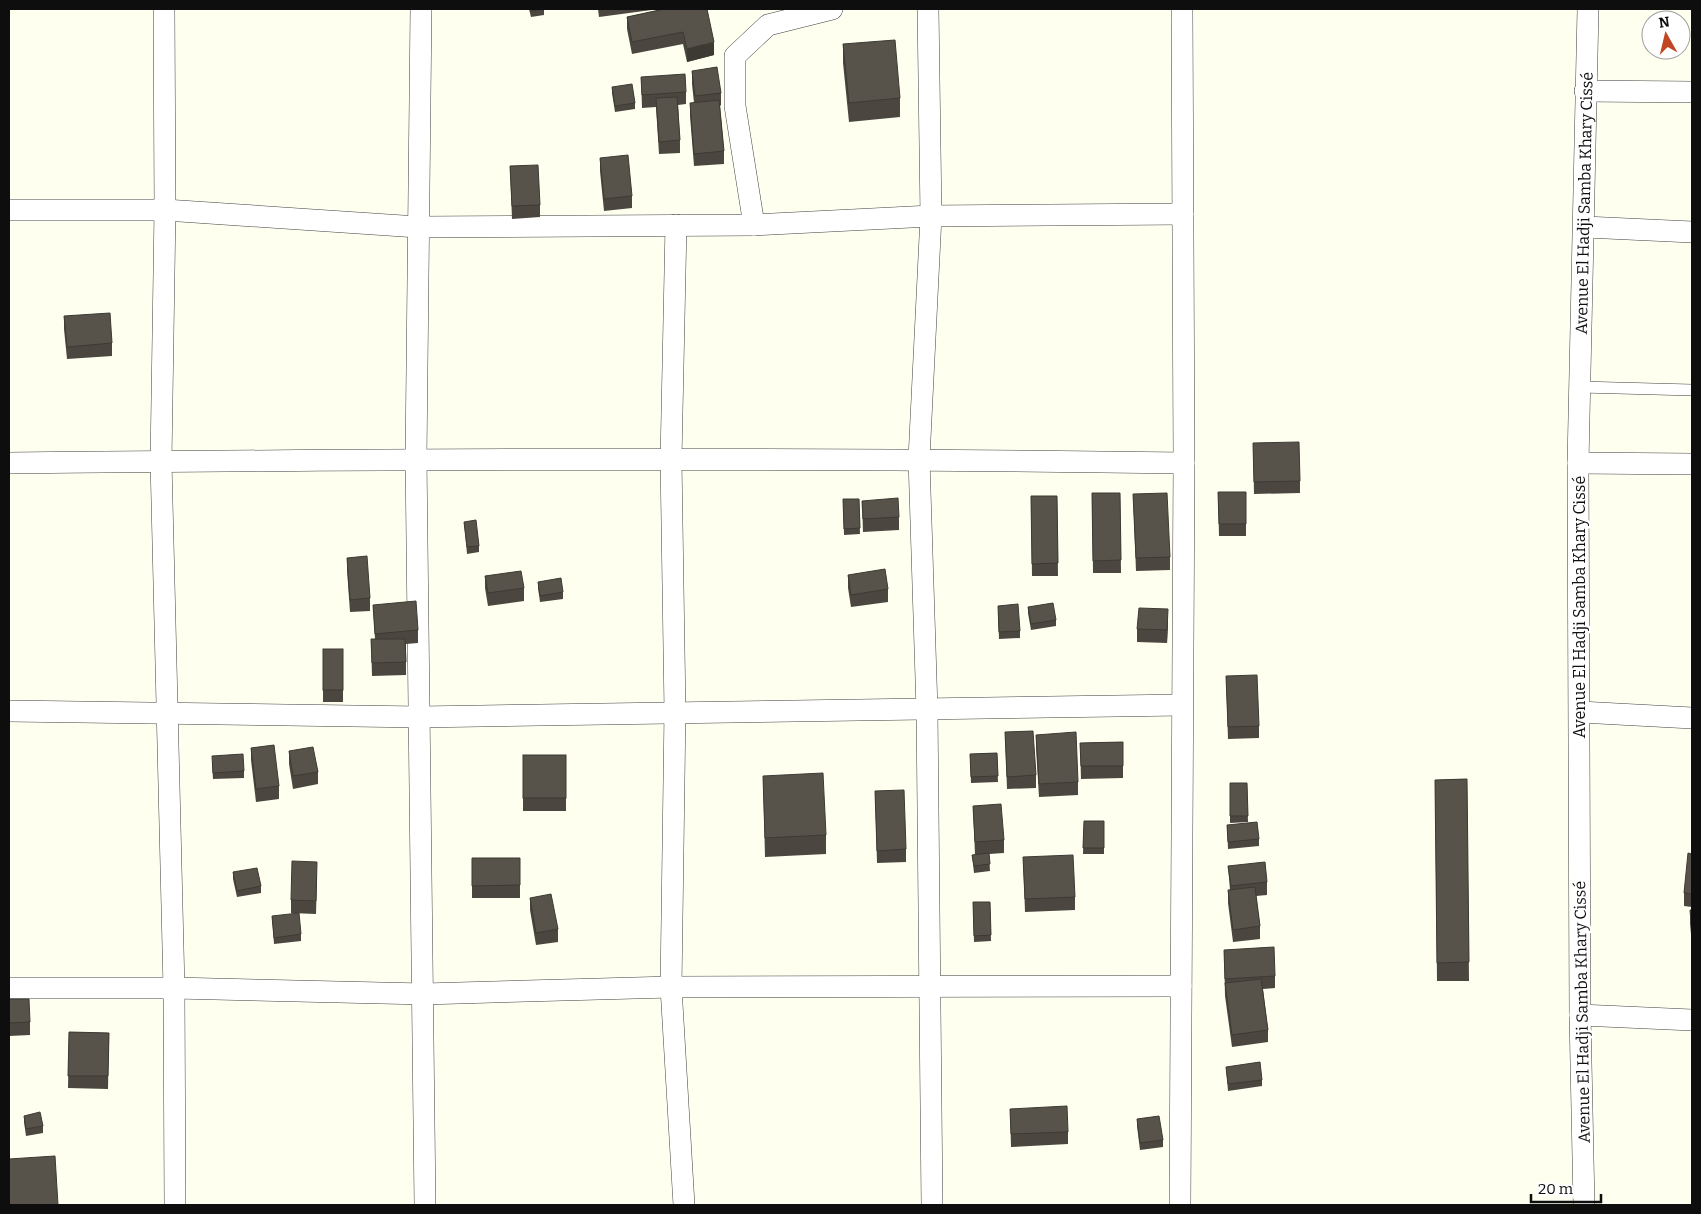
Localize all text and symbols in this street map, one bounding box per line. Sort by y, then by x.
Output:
north arrow [1641,10,1691,60]
text: N [1658,13,1671,32]
street label: Avenue El Hadji Samba Khary Cissé [1571,72,1596,335]
street label: Avenue El Hadji Samba Khary Cissé [1570,476,1589,738]
street label: Avenue El Hadji Samba Khary Cissé [1570,881,1594,1143]
scale bar [1531,1172,1601,1204]
text: 20 m [1538,1180,1574,1198]

